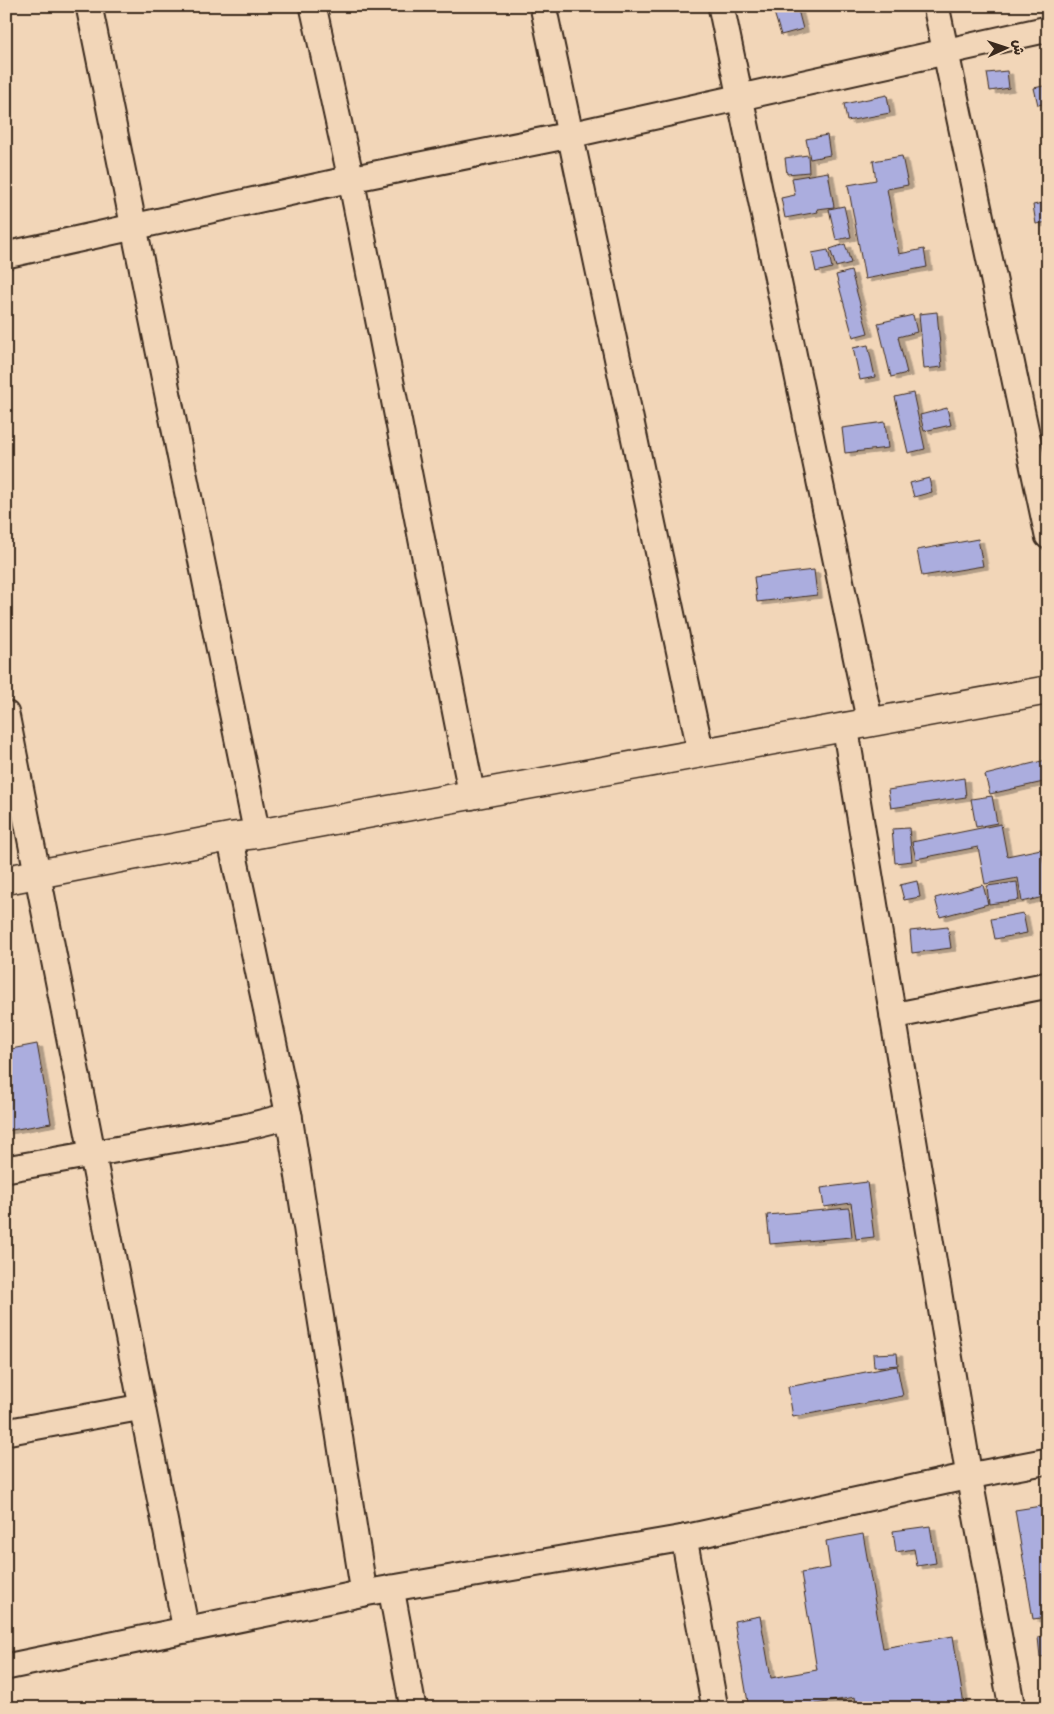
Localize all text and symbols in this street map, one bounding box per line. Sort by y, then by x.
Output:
north arrow [982,22,1032,72]
text: ش [1010,39,1028,55]

